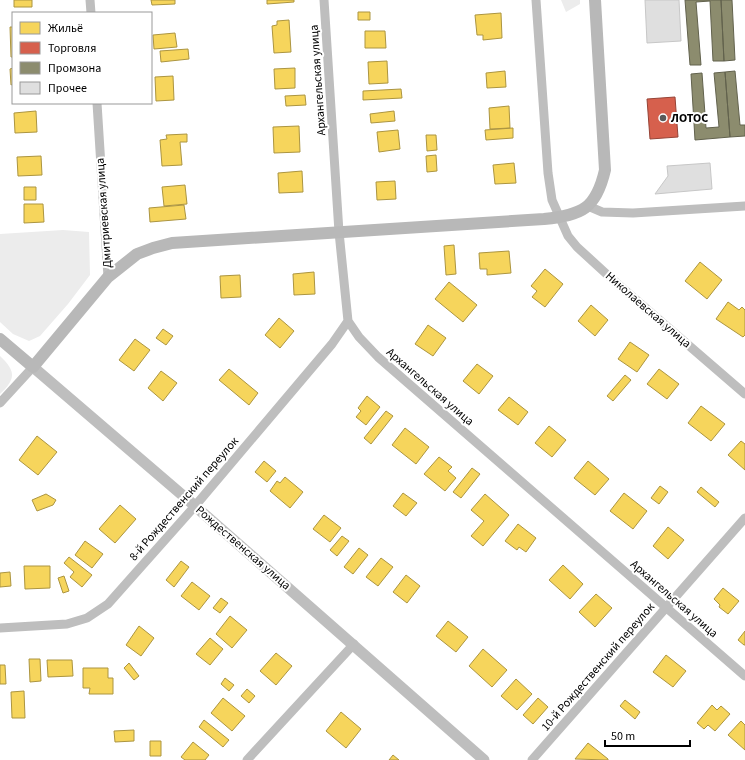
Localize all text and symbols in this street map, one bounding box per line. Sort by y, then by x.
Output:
legend [12,12,152,104]
text: Жильё [48,20,83,37]
street label: Архангельская улица [306,24,330,136]
text: Торговля [48,40,96,57]
text: Промзона [48,60,101,77]
text: Прочее [48,80,87,97]
place label: ЛОТОС [670,110,708,127]
marker: ЛОТОС [658,113,668,123]
street label: Дмитриевская улица [92,157,116,269]
street label: Николаевская улица [601,268,695,352]
street label: Архангельская улица [383,344,477,430]
street label: 8-й Рождественский переулок [125,433,243,565]
street label: Рождественская улица [192,502,294,594]
street label: Архангельская улица [627,556,721,642]
street label: 10-й Рождественский переулок [537,599,659,735]
scale bar [605,722,690,748]
text: 50 m [611,728,635,745]

